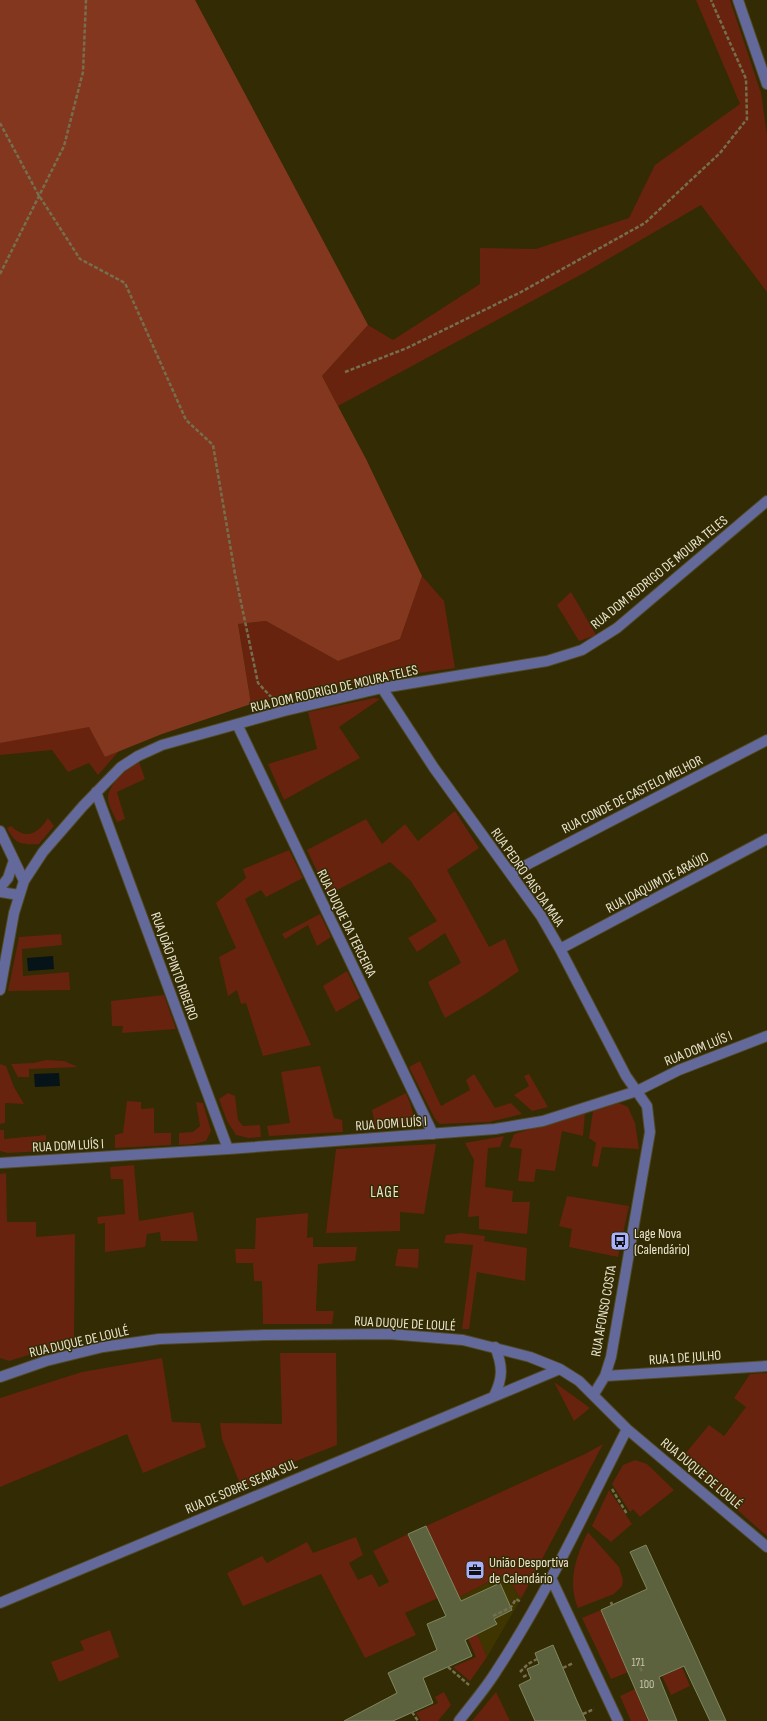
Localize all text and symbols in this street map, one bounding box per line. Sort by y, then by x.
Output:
street label: RUA DOM RODRIGO DE MOURA TELES [587,512,731,633]
street label: RUA DOM RODRIGO DE MOURA TELES [249,661,420,716]
street label: RUA CONDE DE CASTELO MELHOR [559,751,706,837]
street label: RUA PEDRO PAIS DA MAIA [487,825,568,931]
street label: RUA JOAQUIM DE ARAÚJO [603,848,712,917]
street label: RUA DUQUE DA TERCEIRA [313,867,380,981]
street label: RUA JOÃO PINTO RIBEIRO [147,910,202,1023]
street label: RUA DOM LUÍS I [662,1027,735,1070]
street label: RUA DOM LUÍS I [355,1113,427,1134]
street label: RUA DOM LUÍS I [32,1135,104,1156]
district label: LAGE [370,1183,400,1202]
place label: Lage Nova (Calendário) [634,1225,690,1258]
bus stop icon: Lage Nova (Calendário) [609,1230,631,1252]
street label: RUA AFONSO COSTA [587,1263,620,1358]
street label: RUA DUQUE DE LOULÉ [354,1312,456,1335]
street label: RUA DUQUE DE LOULÉ [28,1322,131,1361]
street label: RUA 1 DE JULHO [648,1346,722,1369]
street label: RUA DUQUE DE LOULÉ [657,1434,746,1513]
street label: RUA DE SOBRE SEARA SUL [183,1455,300,1518]
place label: União Desportiva de Calendário [489,1554,569,1587]
office icon: União Desportiva de Calendário [464,1559,486,1581]
house number: 171 [631,1655,645,1670]
house number: 100 [640,1677,654,1692]

